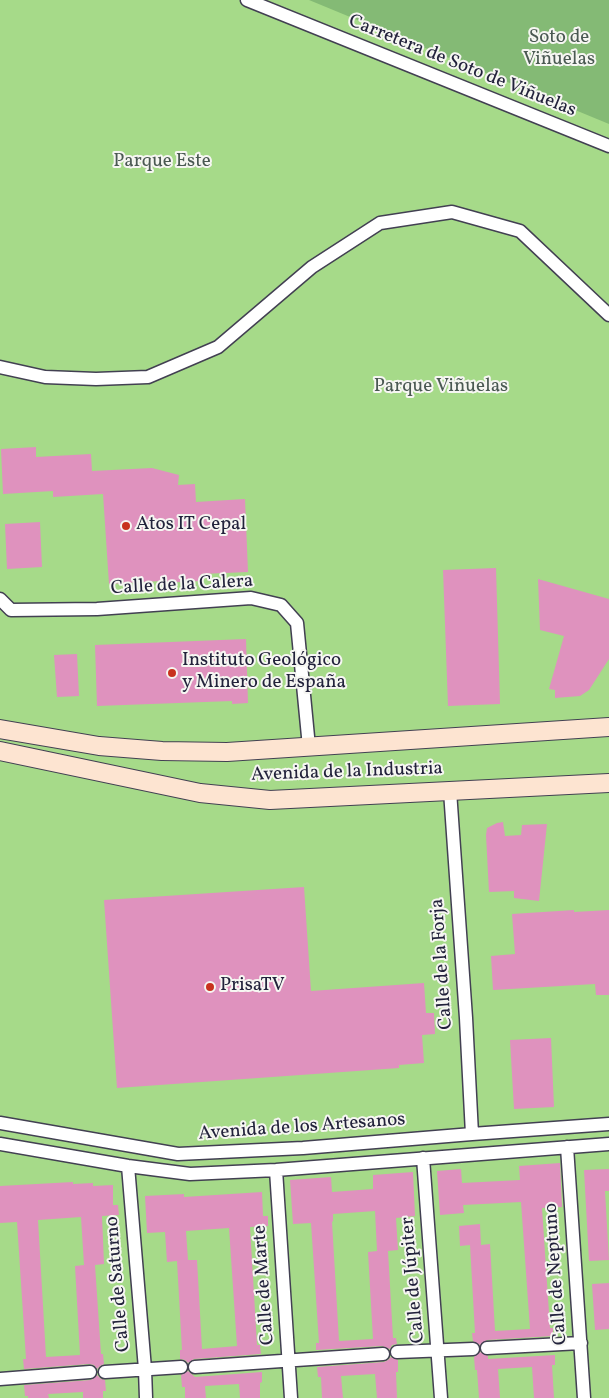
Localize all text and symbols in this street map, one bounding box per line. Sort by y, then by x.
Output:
street label: Carretera de Soto de Viñuelas [345,11,579,123]
park label: Soto de Viñuelas [523,28,595,72]
park label: Parque Este [113,152,211,174]
park label: Parque Viñuelas [374,377,508,399]
place label: Atos IT Cepal [136,515,246,537]
marker: Atos IT Cepal [120,520,132,532]
street label: Calle de la Calera [110,571,254,601]
place label: Instituto Geológico y Minero de España [182,651,346,695]
marker: Instituto Geológico y Minero de España [166,667,178,679]
street label: Avenida de la Industria [251,758,443,788]
street label: Calle de la Forja [427,898,459,1030]
place label: PrisaTV [220,976,285,998]
marker: PrisaTV [204,981,216,993]
street label: Avenida de los Artesanos [198,1109,406,1147]
street label: Calle de Neptuno [541,1202,573,1346]
street label: Calle de Saturno [102,1215,136,1353]
street label: Calle de Júpiter [397,1216,431,1344]
street label: Calle de Marte [249,1224,281,1346]

